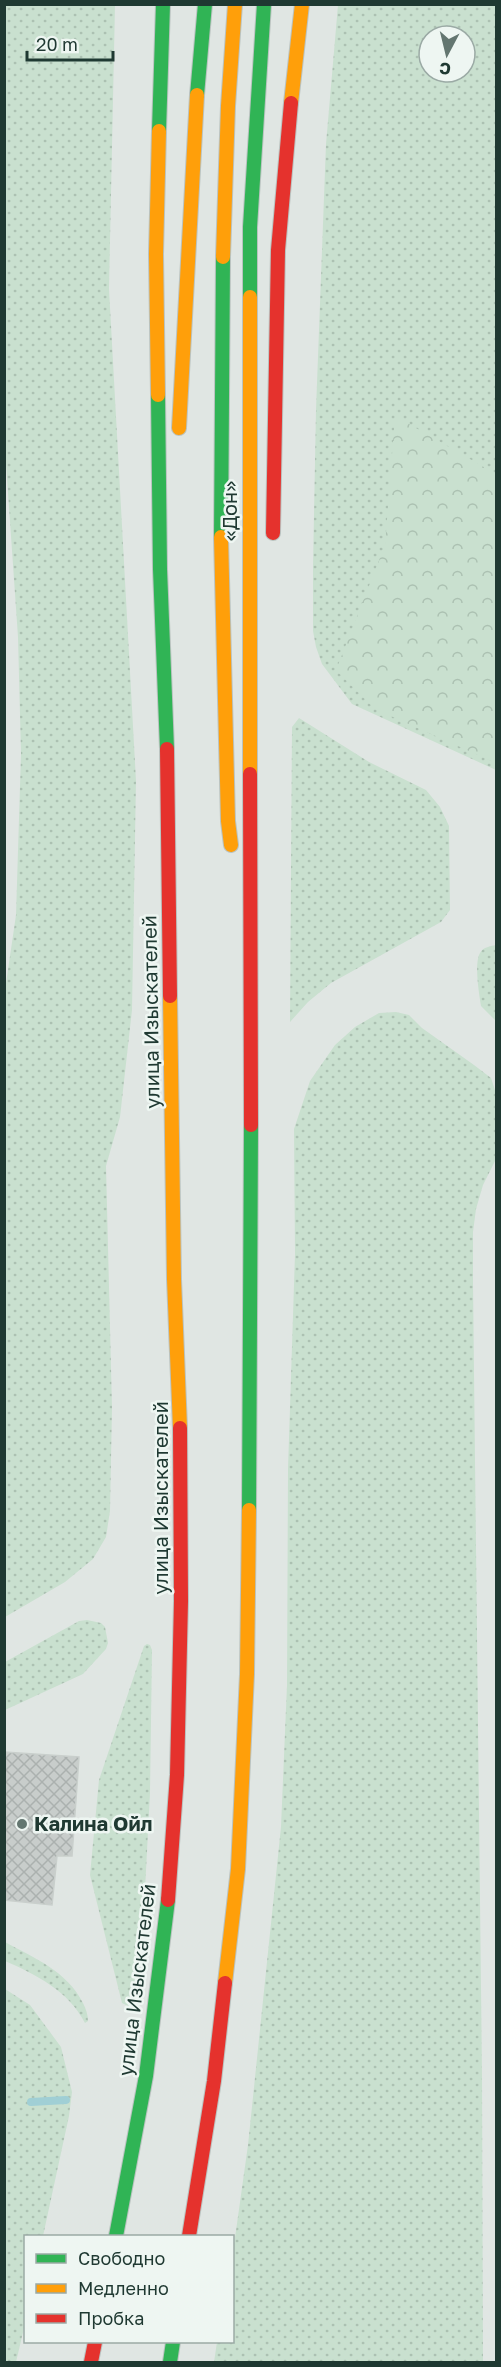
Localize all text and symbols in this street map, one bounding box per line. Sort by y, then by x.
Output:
scale bar [27,24,112,62]
north arrow [417,24,477,84]
text: 20 m [36,33,78,55]
text: С [438,58,452,80]
street label: «Дон» [217,481,241,541]
street label: улица Изыскателей [136,915,164,1109]
street label: улица Изыскателей [148,1401,172,1595]
place label: Калина Ойл [34,1811,153,1835]
marker: Калина Ойл [15,1817,29,1831]
street label: улица Изыскателей [112,1882,160,2077]
legend [24,2235,234,2343]
text: Свободно [78,2247,165,2269]
text: Медленно [78,2277,169,2299]
text: Пробка [78,2307,144,2329]

